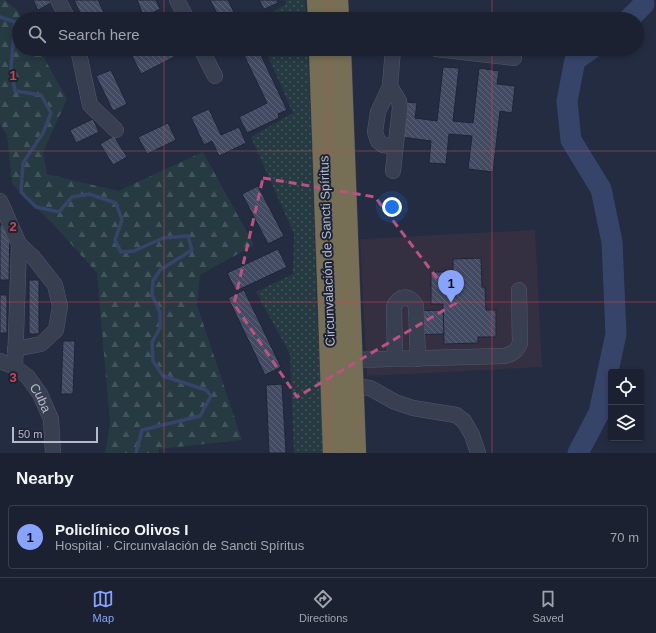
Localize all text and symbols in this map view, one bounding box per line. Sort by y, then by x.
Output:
search box [12,12,644,56]
icon: search [26,23,48,45]
text: Search here [58,26,140,43]
text: 1 [9,68,17,83]
street label: Circunvalación de Sancti Spíritus [316,155,338,347]
your location [382,197,402,217]
text: 2 [9,219,17,234]
pin: 1 [438,270,464,303]
map controls [608,369,644,441]
button: locate [608,369,644,405]
text: 3 [9,370,17,385]
street label: Cuba [27,380,55,415]
button: layers [608,405,644,441]
scale bar [12,425,98,444]
text: 50 m [18,428,42,440]
text: Nearby [16,469,74,488]
text: Policlínico Olivos I [55,521,188,538]
text: 1 [26,530,34,545]
text: 70 m [610,530,639,545]
text: Hospital · Circunvalación de Sancti Spíritus [55,538,304,553]
tab: Map [92,588,114,624]
tab: Directions [299,588,348,624]
tab: Saved [532,588,564,624]

